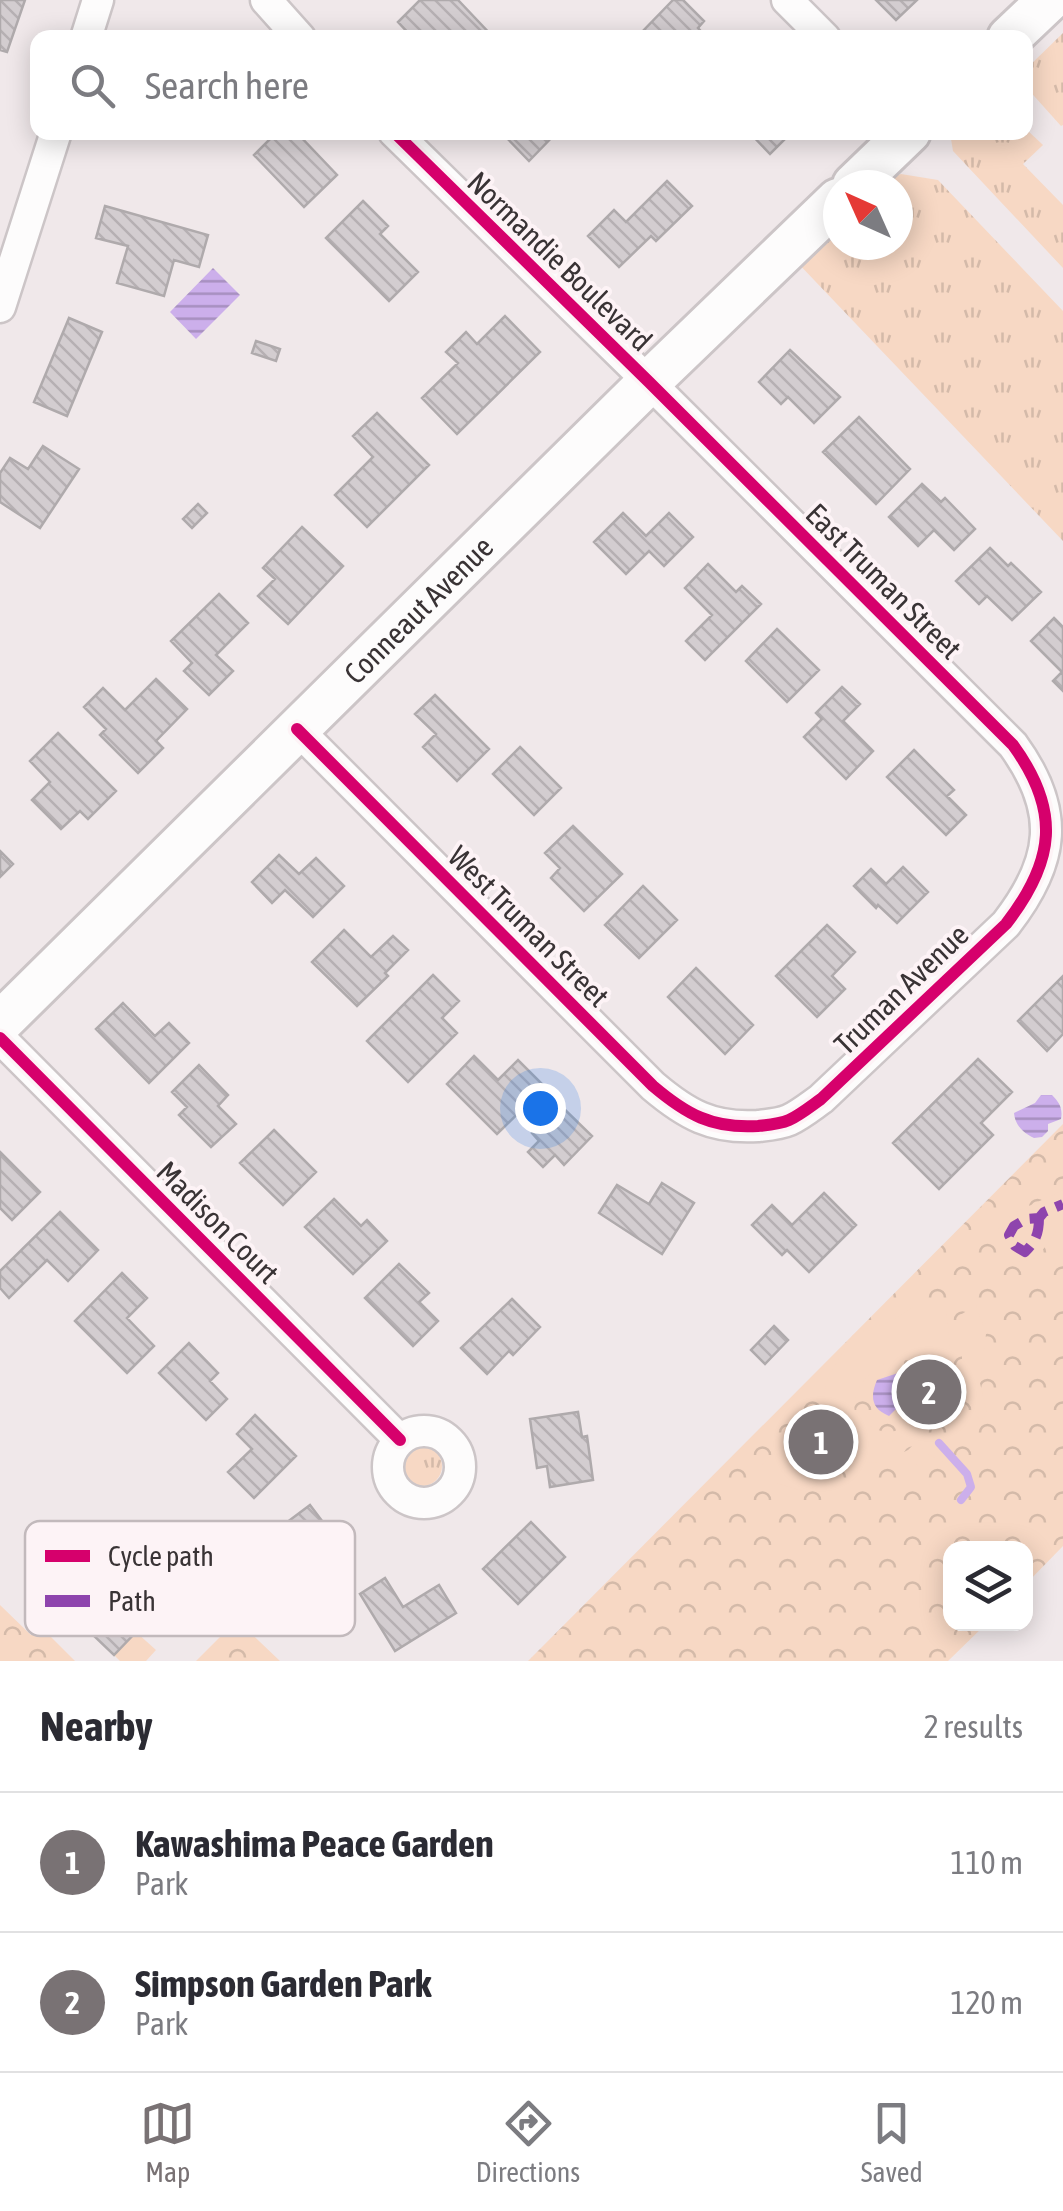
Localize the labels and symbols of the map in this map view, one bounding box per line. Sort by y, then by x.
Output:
street label: Normandie Boulevard [461,165,659,357]
north arrow [823,170,913,260]
street label: East Truman Street [800,497,968,665]
street label: Conneaut Avenue [337,529,500,690]
street label: West Truman Street [442,839,616,1013]
street label: Truman Avenue [827,917,975,1061]
your location [515,1083,566,1134]
street label: Madison Court [150,1154,286,1290]
pin: 2 [896,1354,962,1430]
pin: 1 [788,1404,854,1480]
legend [25,1521,355,1636]
text: Cycle path [108,1540,214,1572]
text: Path [108,1585,156,1617]

